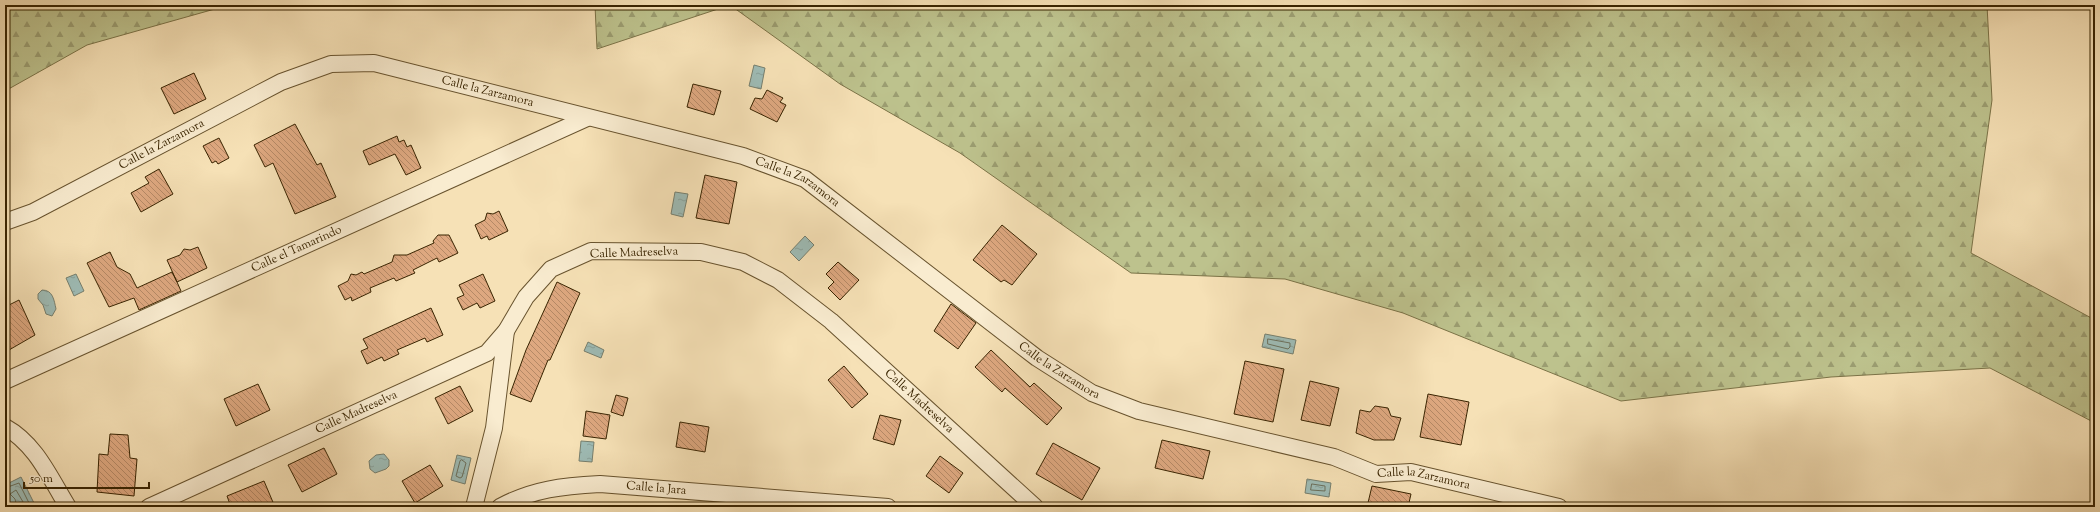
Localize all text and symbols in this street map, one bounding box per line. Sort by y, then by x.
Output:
street label: Calle la Zarzamora [440,71,536,112]
street label: Calle la Zarzamora [116,114,208,174]
street label: Calle la Zarzamora [752,152,844,212]
street label: Calle el Tamarindo [248,221,345,278]
street label: Calle Madreselva [590,242,679,264]
street label: Calle la Zarzamora [1014,338,1103,404]
street label: Calle Madreselva [880,365,958,438]
street label: Calle Madreselva [313,386,401,439]
street label: Calle la Zarzamora [1376,463,1472,495]
scale bar [24,464,149,490]
text: 50 m [29,470,53,488]
street label: Calle la Jara [626,477,687,500]

